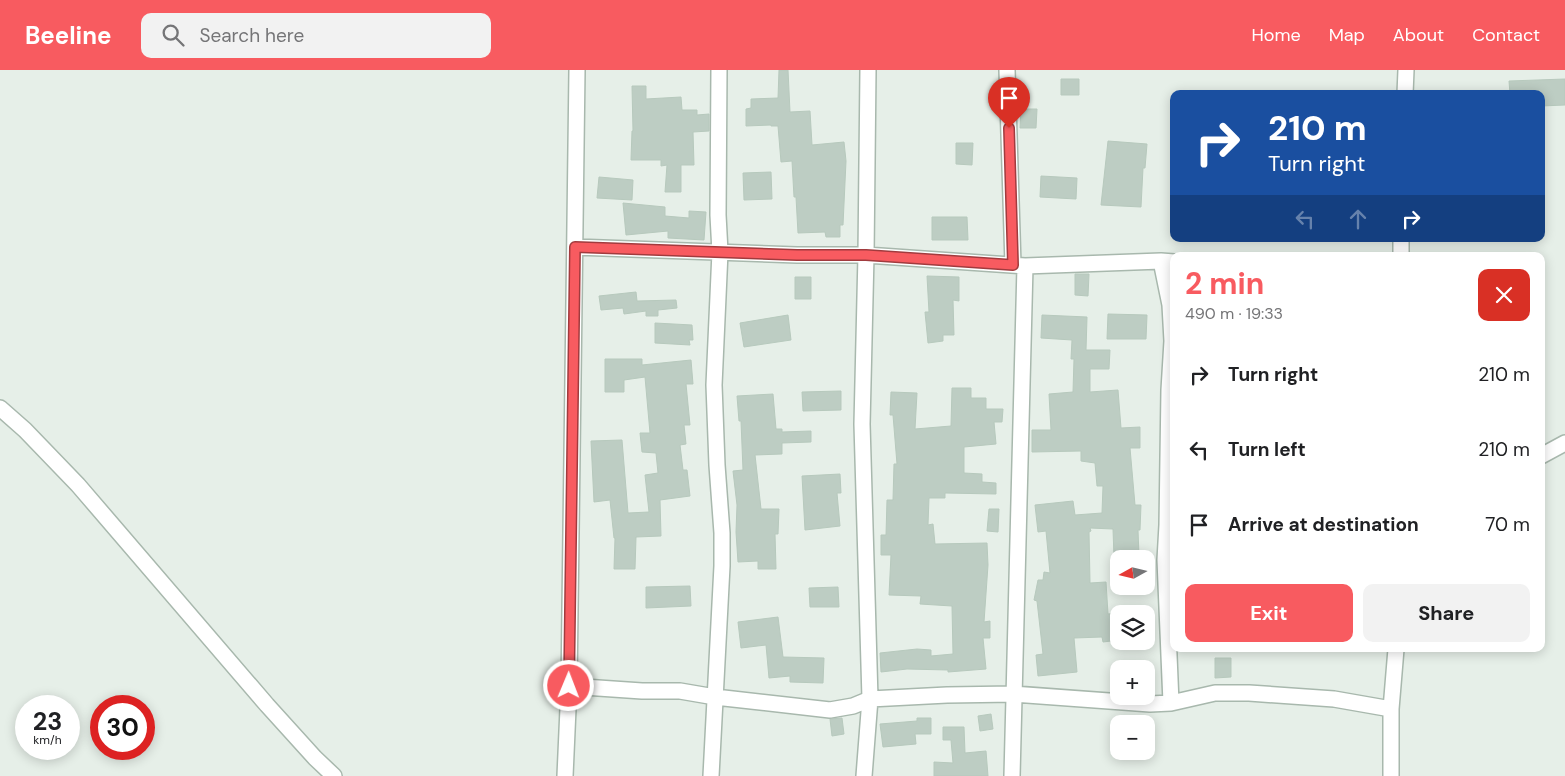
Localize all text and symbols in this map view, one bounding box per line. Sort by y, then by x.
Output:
search box [141,13,491,58]
text: Beeline [25,20,111,51]
icon: search [159,21,187,49]
text: Search here [199,23,304,48]
text: Home [1251,23,1301,47]
text: Map [1329,23,1365,47]
text: About [1393,23,1444,47]
text: Contact [1472,23,1540,47]
pin [988,77,1030,128]
icon: arrive [995,84,1023,112]
text: 210 m [1268,105,1367,151]
icon: right [1185,110,1250,175]
text: Turn right [1268,149,1365,178]
icon: left [1291,205,1319,233]
icon: ahead [1344,205,1372,233]
icon: right [1397,205,1425,233]
text: 2 min [1185,264,1264,303]
button: close [1478,269,1530,321]
text: 490 m · 19:33 [1185,303,1283,324]
icon: right [1185,361,1213,389]
text: Turn right [1228,362,1318,387]
text: 210 m [1478,362,1530,387]
icon: left [1185,436,1213,464]
text: Turn left [1228,437,1306,462]
text: 210 m [1478,437,1530,462]
icon: arrive [1185,511,1213,539]
text: Arrive at destination [1228,512,1419,537]
text: 70 m [1485,512,1530,537]
north arrow [1110,550,1155,595]
map controls [1110,550,1155,760]
button: Exit [1185,584,1353,642]
button: Share [1363,584,1530,642]
button: layers [1110,605,1155,650]
position arrow [542,659,594,711]
button: + [1110,660,1155,705]
speed limit sign: 30 [90,695,155,760]
text: 23 [33,705,62,738]
button: − [1110,715,1155,760]
text: km/h [33,732,62,748]

